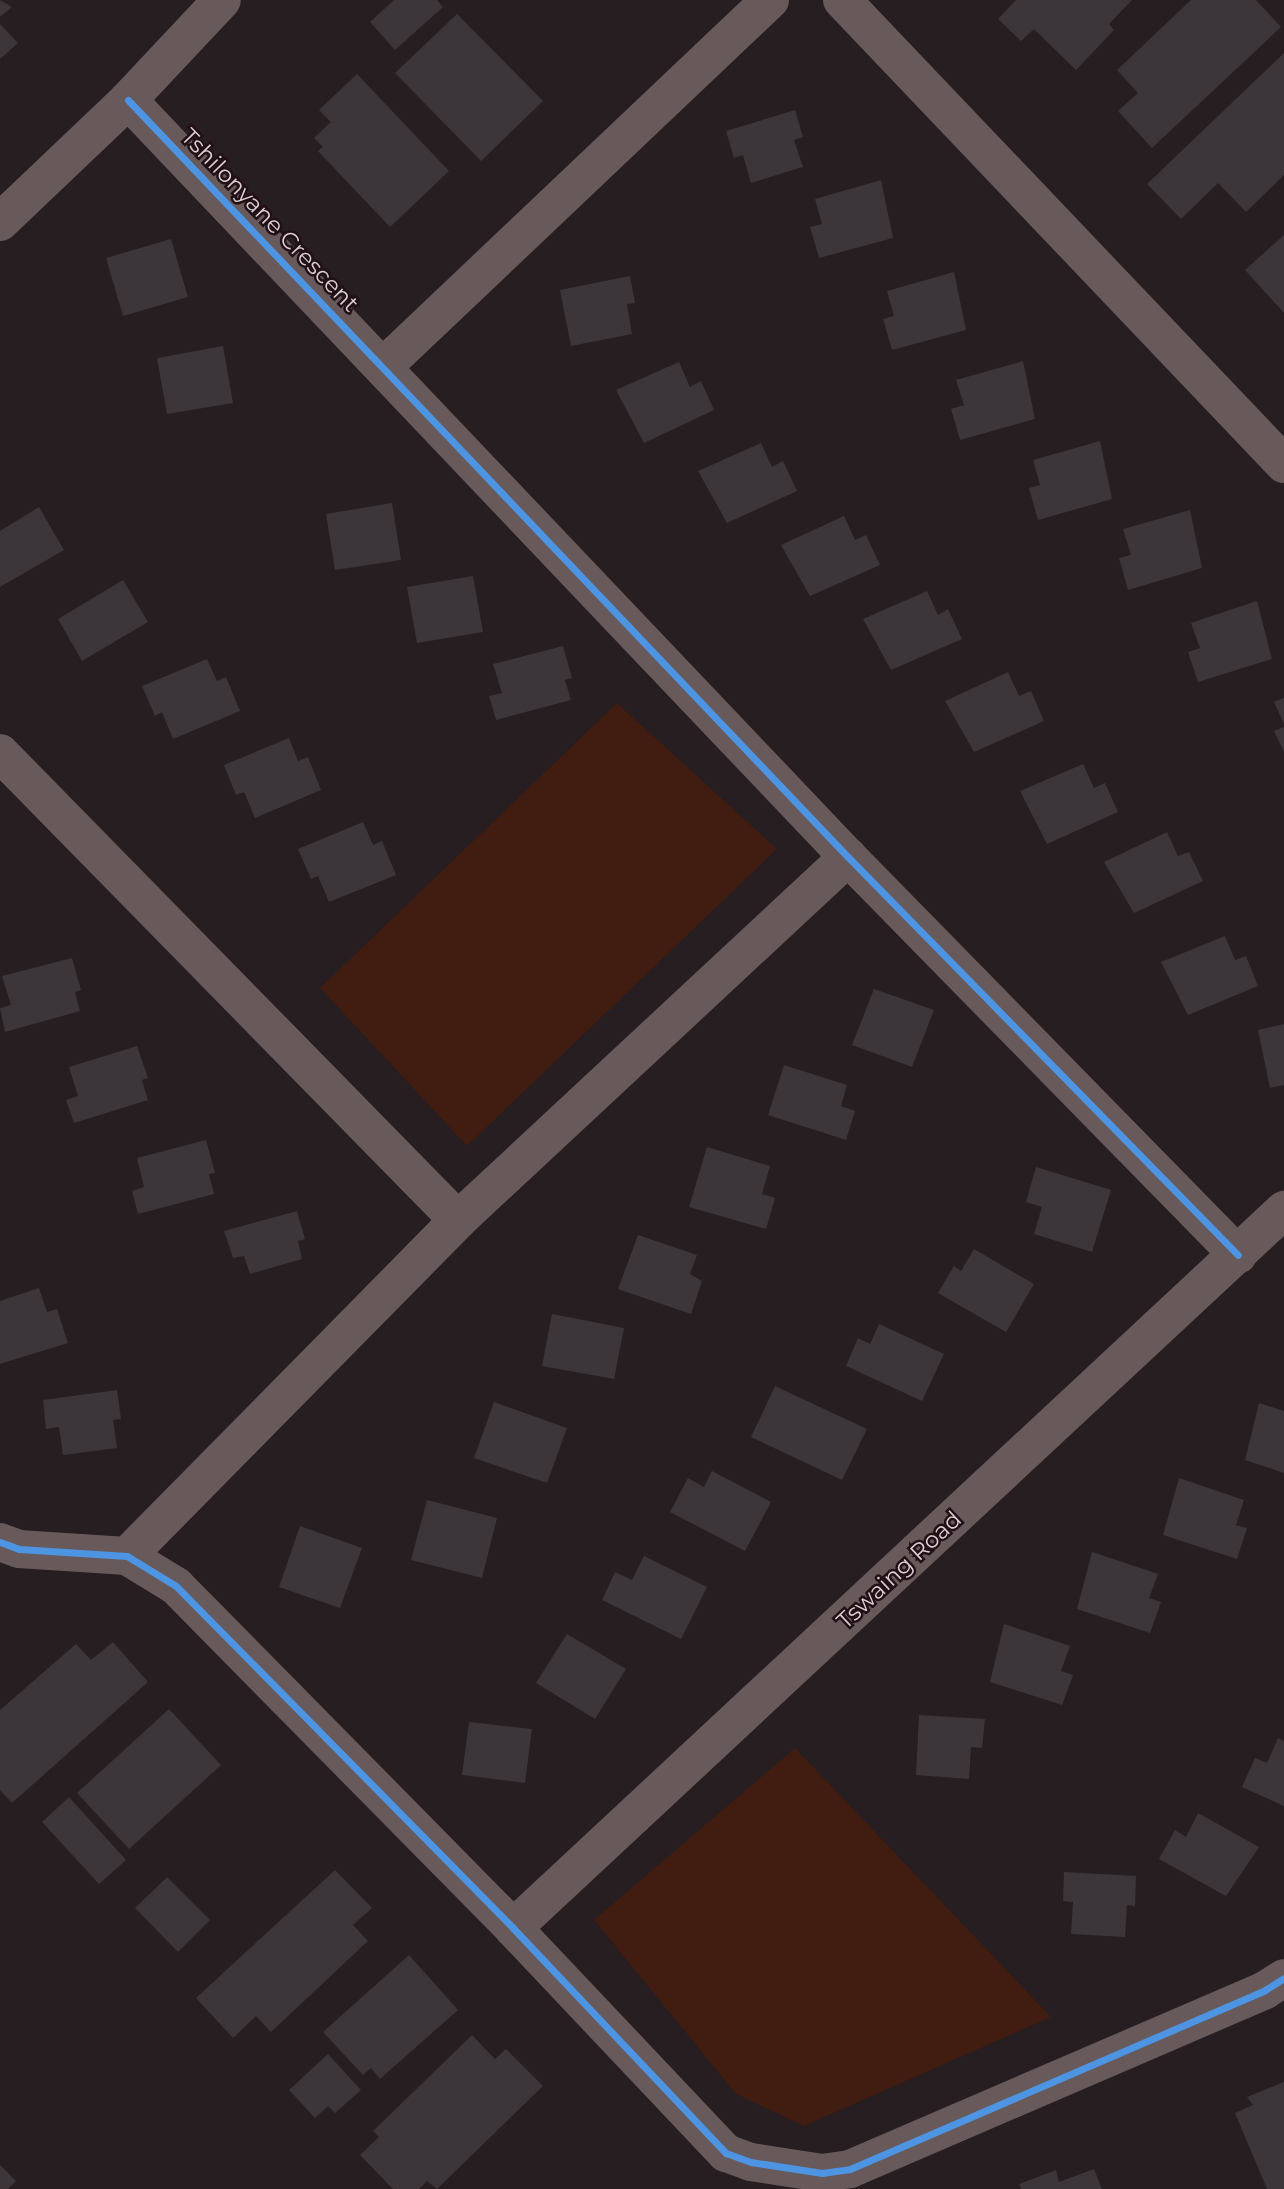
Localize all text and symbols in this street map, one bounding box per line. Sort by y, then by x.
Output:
street label: Tshilonyane Crescent [175,123,365,317]
street label: Tswaing Road [831,1505,967,1635]

